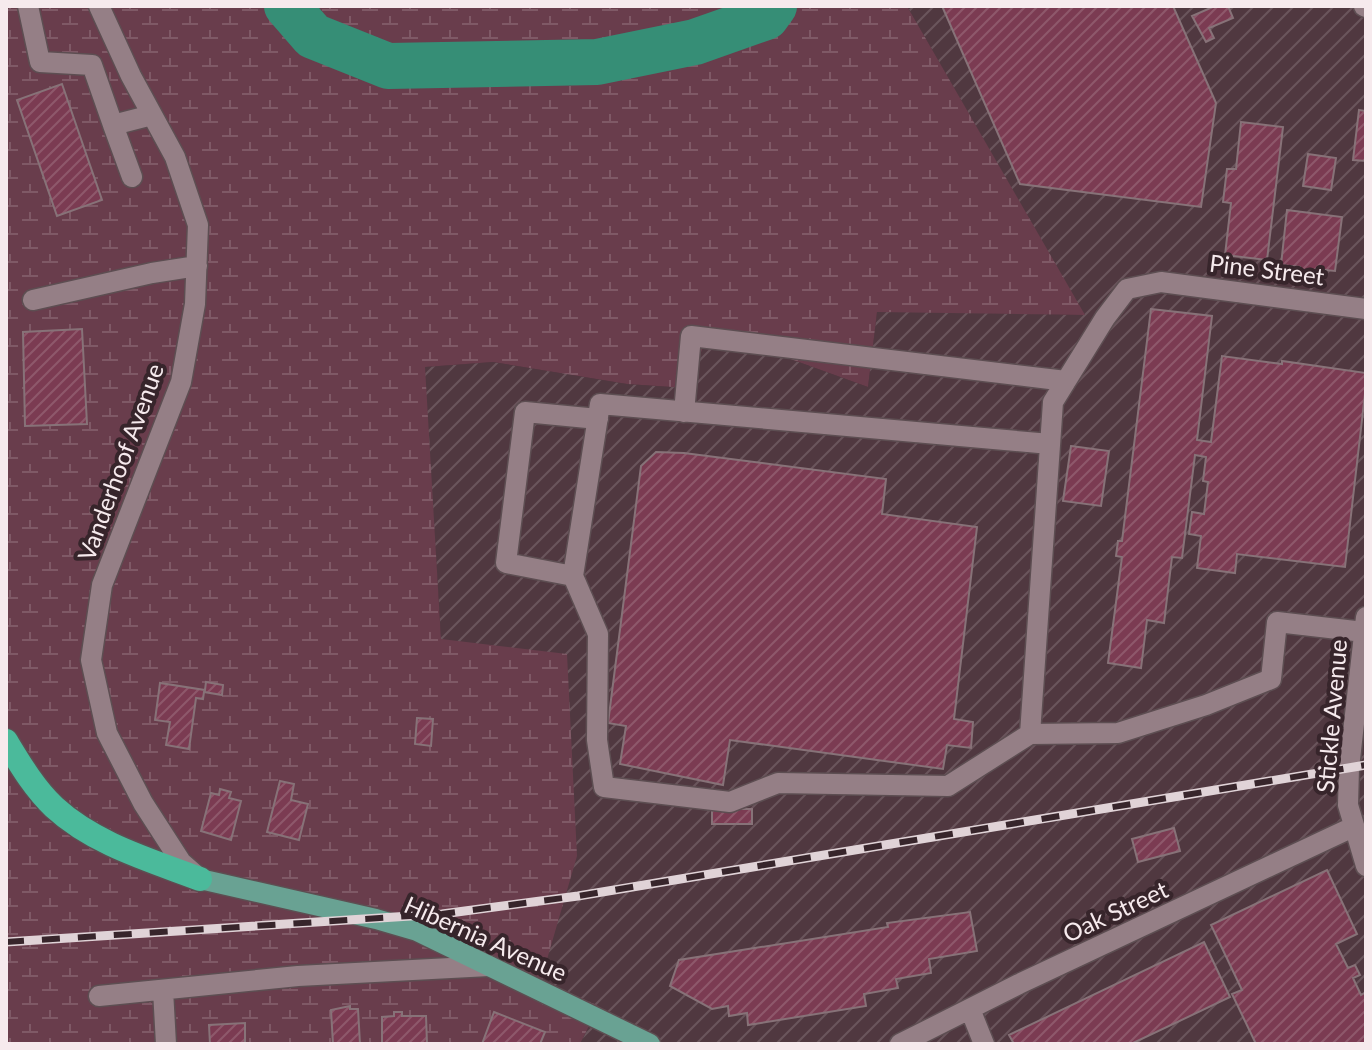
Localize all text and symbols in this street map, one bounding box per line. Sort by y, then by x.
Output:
street label: Pine Street [1208,248,1326,290]
street label: Vanderhoof Avenue [71,359,169,565]
street label: Stickle Avenue [1310,638,1352,794]
street label: Oak Street [1058,874,1172,948]
street label: Hibernia Avenue [400,889,572,987]

